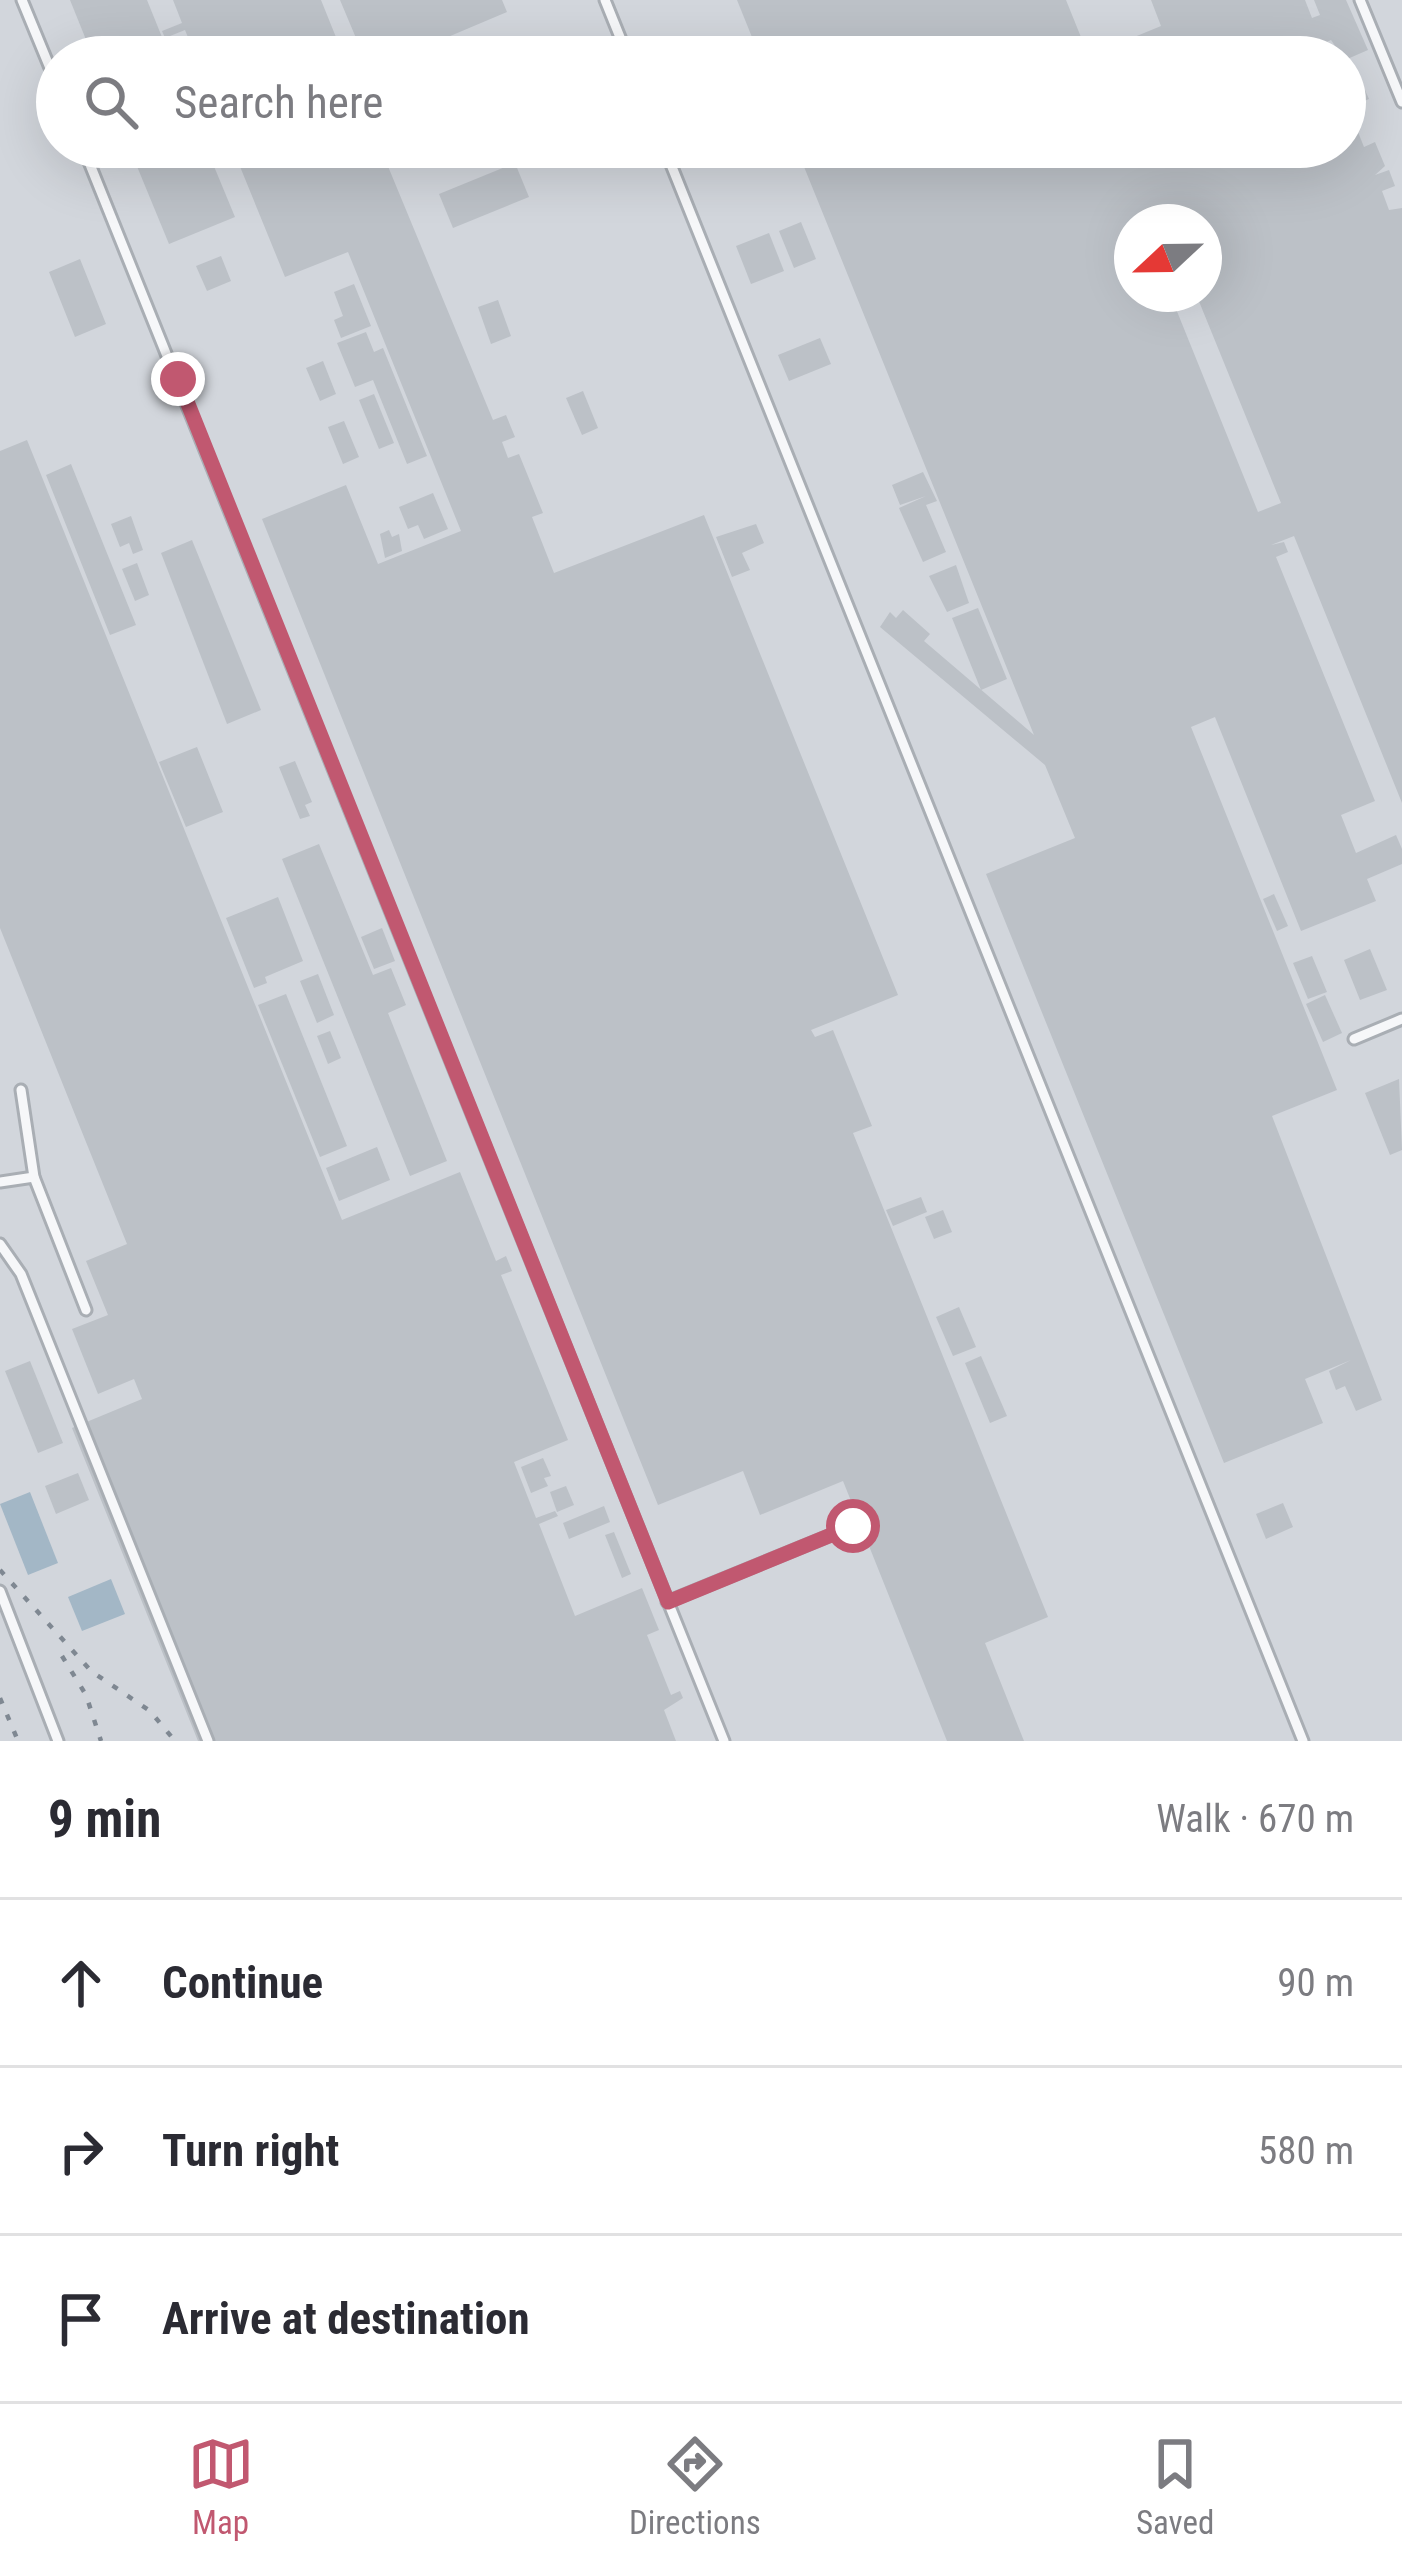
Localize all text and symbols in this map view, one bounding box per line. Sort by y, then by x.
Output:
search box [36,36,1366,168]
icon: search [78,69,144,135]
text: Search here [174,76,383,129]
north arrow [1114,204,1222,312]
route end [151,352,205,406]
route start [826,1499,880,1553]
text: 9 min [48,1790,161,1849]
text: Walk · 670 m [1156,1796,1354,1842]
icon: ahead [48,1950,114,2016]
text: Continue [162,1956,323,2009]
text: 90 m [1277,1960,1354,2006]
icon: right [48,2118,114,2184]
text: Turn right [162,2124,339,2177]
text: 580 m [1258,2128,1354,2174]
icon: arrive [48,2286,114,2352]
text: Arrive at destination [162,2292,530,2345]
tab: Map [188,2431,254,2542]
tab: Directions [629,2431,761,2542]
tab: Saved [1136,2431,1214,2542]

